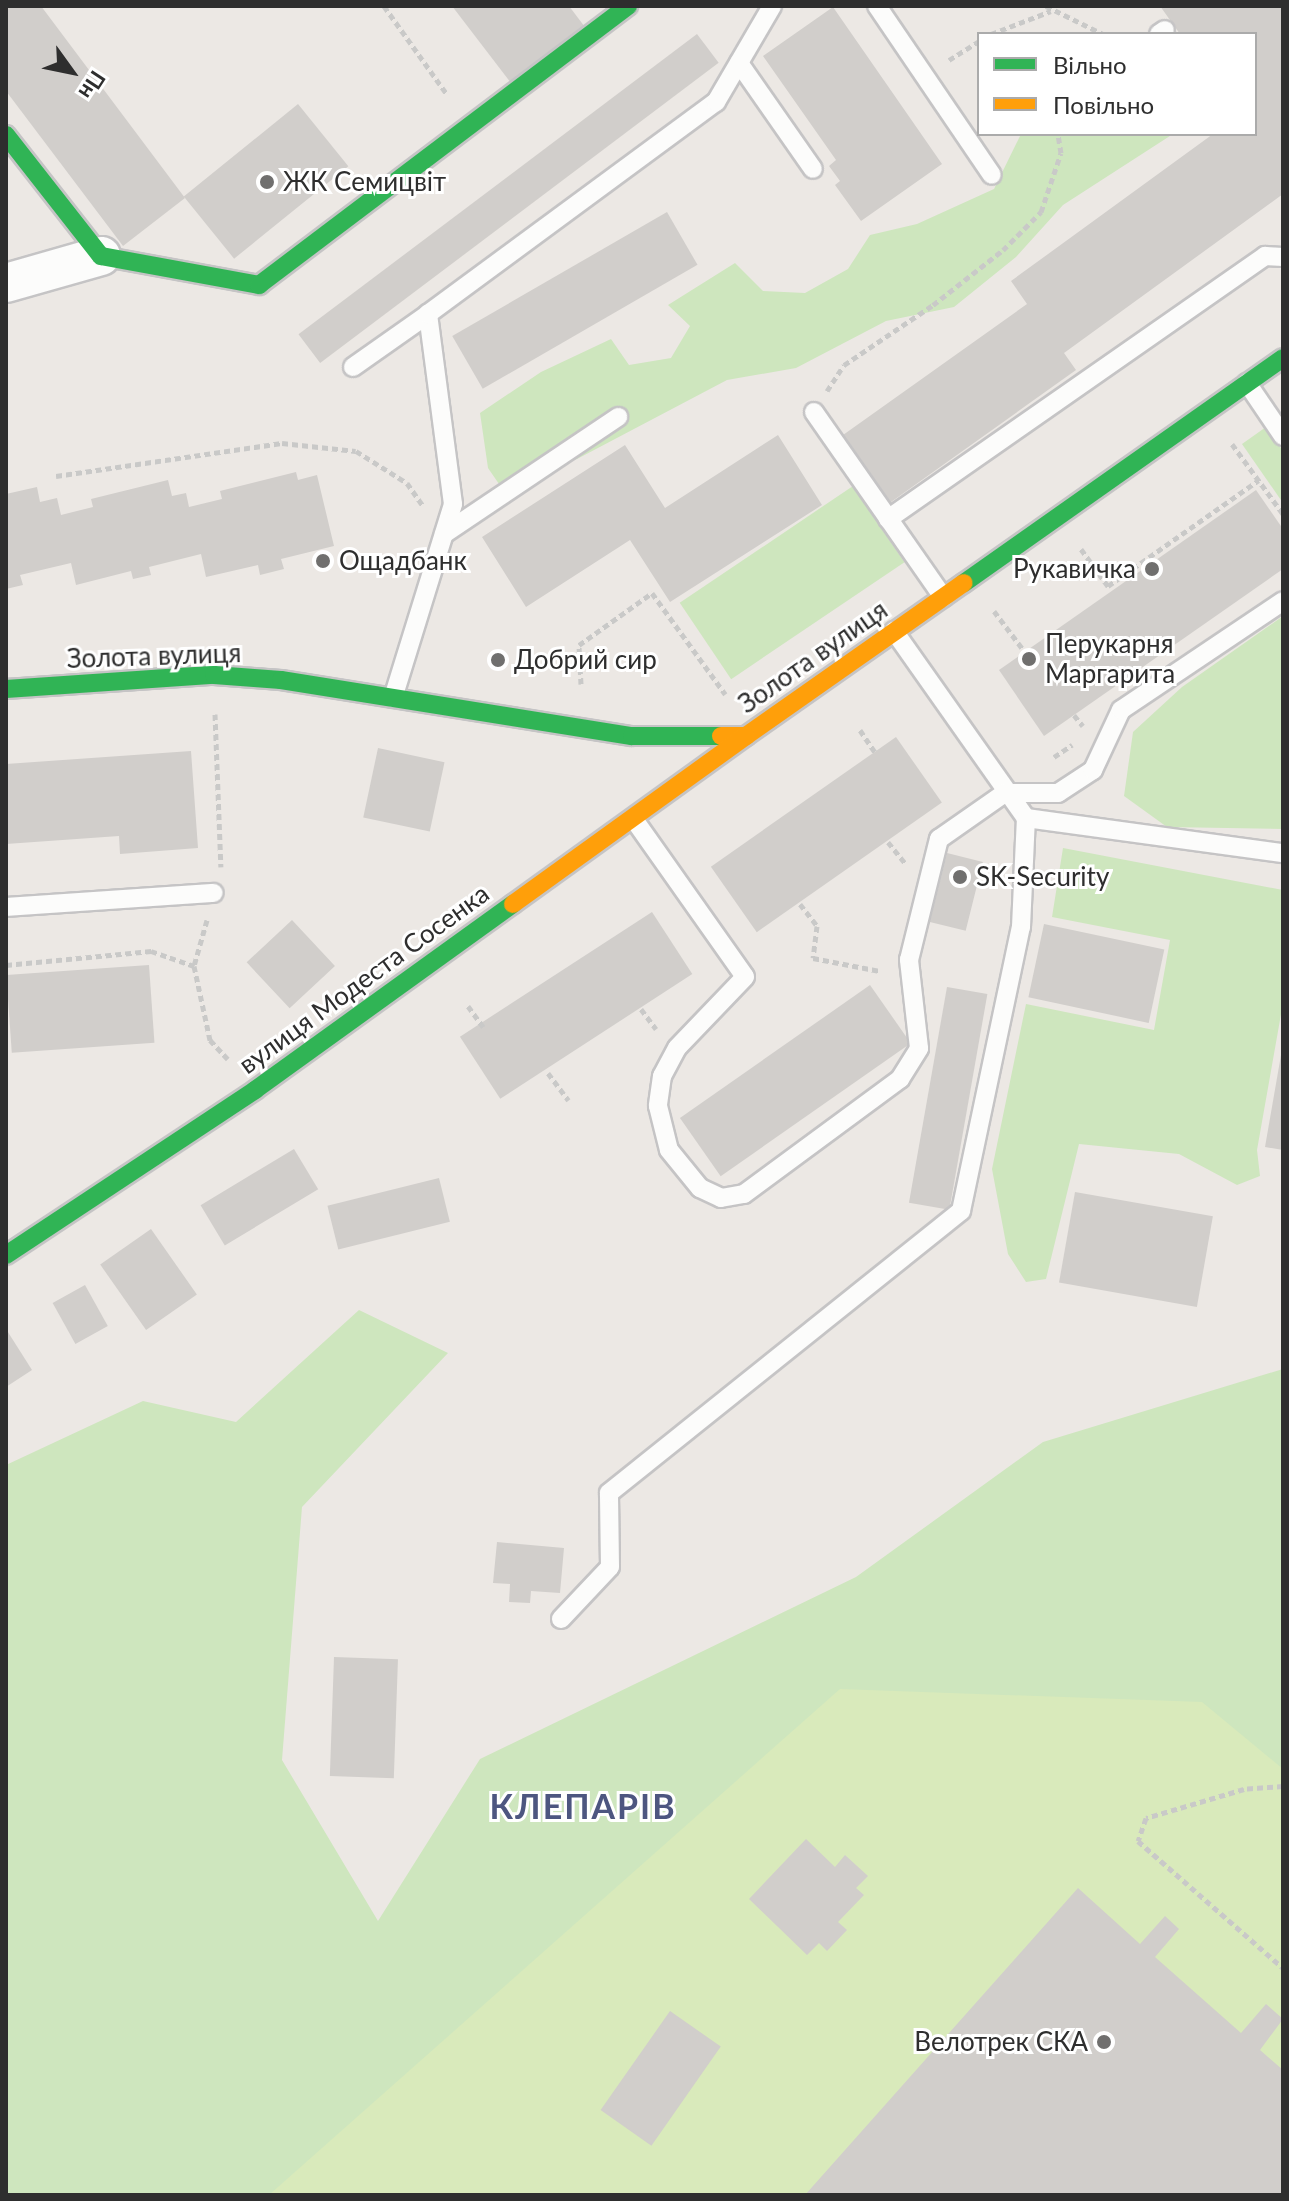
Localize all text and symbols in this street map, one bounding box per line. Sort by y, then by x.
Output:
north arrow [32,32,112,112]
legend [977,32,1257,136]
text: Вільно [1053,50,1127,79]
text: Пн [73,66,112,105]
text: Повільно [1053,90,1154,119]
place label: ЖК Семицвіт [283,166,446,198]
marker: ЖК Семицвіт [258,173,276,191]
place label: Ощадбанк [339,545,467,577]
marker: Ощадбанк [314,552,332,570]
place label: Рукавичка [1013,553,1136,585]
marker: Рукавичка [1143,560,1161,578]
street label: Золота вулиця [733,594,893,720]
place label: Перукарня Маргарита [1045,628,1175,690]
street label: Золота вулиця [66,637,242,675]
place label: Добрий сир [514,644,657,676]
marker: Перукарня Маргарита [1020,650,1038,668]
marker: Добрий сир [489,651,507,669]
place label: SK-Security [976,861,1109,893]
marker: SK-Security [951,868,969,886]
street label: вулиця Модеста Сосенка [233,878,495,1080]
district label: КЛЕПАРІВ [489,1786,677,1826]
place label: Велотрек СКА [914,2026,1088,2058]
marker: Велотрек СКА [1095,2033,1113,2051]

